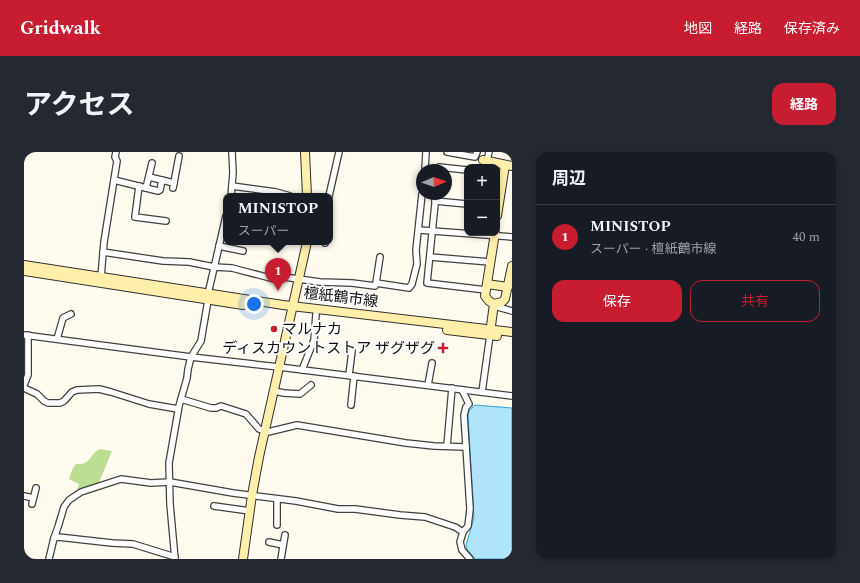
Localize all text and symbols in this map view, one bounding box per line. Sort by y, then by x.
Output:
text: Gridwalk [20,14,101,43]
text: 地図 [684,18,712,39]
text: 経路 [734,18,762,39]
text: 保存済み [784,18,840,39]
button: 経路 [772,83,836,125]
text: アクセス [24,84,135,127]
north arrow [416,164,452,200]
map controls [464,164,500,236]
button: + [464,164,500,200]
text: 周辺 [552,166,586,192]
popup [223,193,333,245]
text: MINISTOP [238,197,318,220]
button: − [464,200,500,236]
text: MINISTOP [590,215,671,238]
text: スーパー [238,221,290,241]
text: 1 [561,227,569,247]
text: 40 m [793,227,820,247]
text: スーパー · 檀紙鶴市線 [590,239,717,259]
pin: 1 [265,258,291,291]
button: 保存 [552,280,682,322]
button: 共有 [690,280,820,322]
street label: 檀紙鶴市線 [302,282,380,313]
your location [244,294,264,314]
place label: マルナカ [282,318,342,341]
marker: マルナカ [269,324,279,334]
place label: ディスカウントストア ザグザグ [222,337,435,360]
marker: ディスカウントストア ザグザグ [438,343,448,353]

